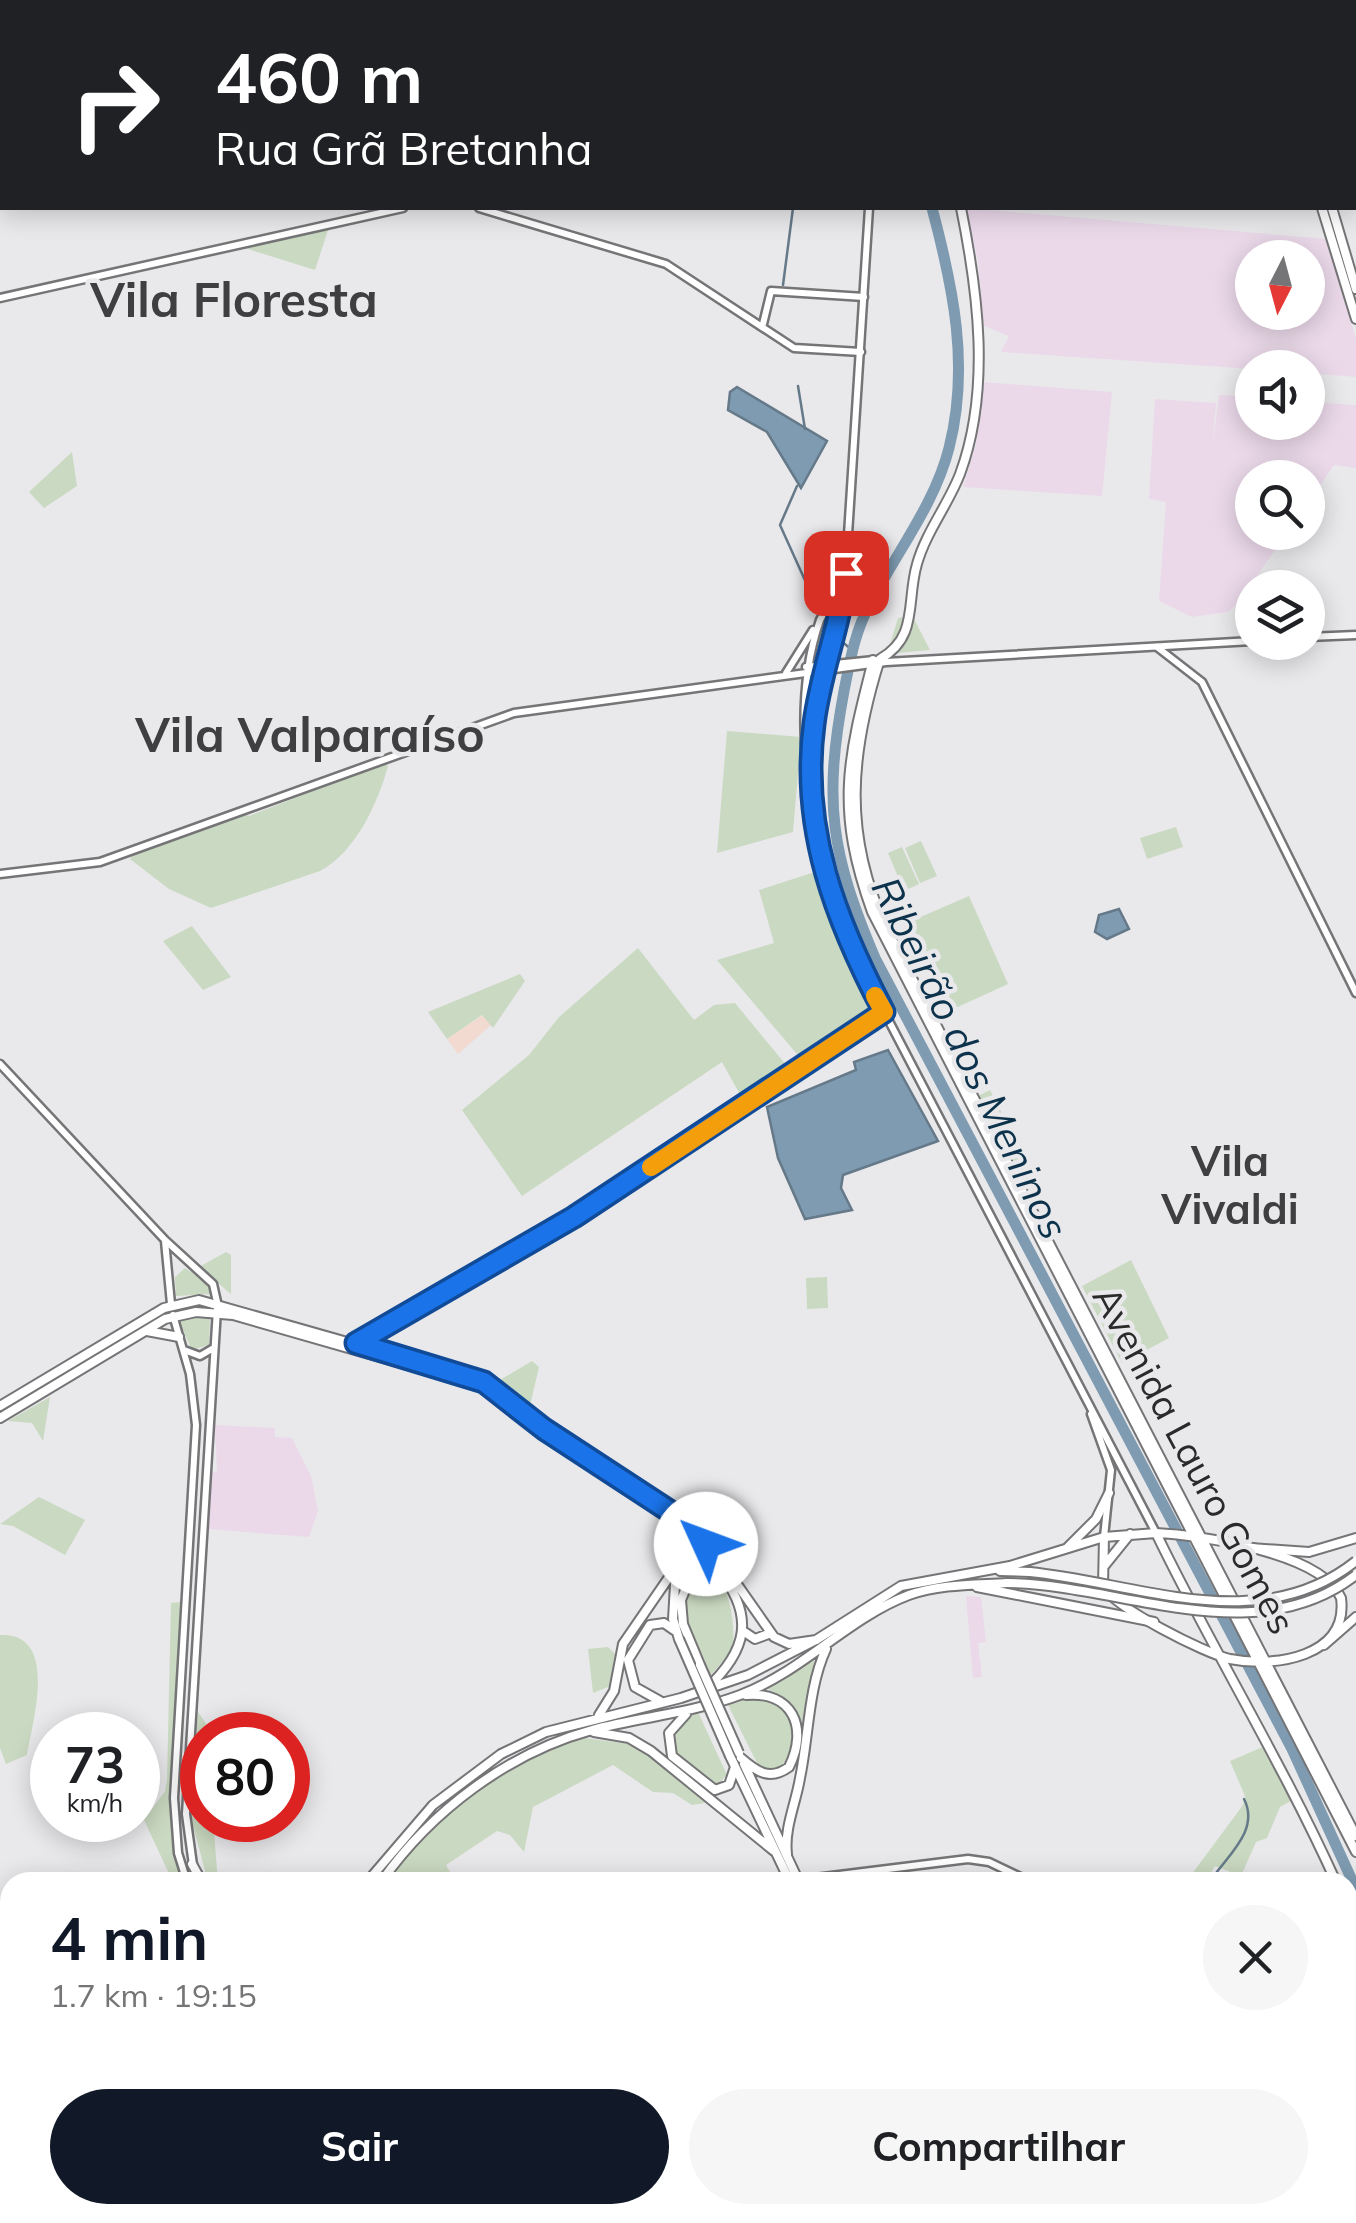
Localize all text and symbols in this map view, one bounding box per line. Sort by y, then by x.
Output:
text: 460 m [215,33,423,121]
icon: right [50,40,180,170]
text: Rua Grã Bretanha [215,120,592,176]
north arrow [1235,240,1325,330]
map controls [1235,240,1325,660]
district label: Vila Floresta [89,269,378,329]
button: sound [1235,350,1325,440]
button: search [1235,460,1325,550]
pin [804,531,889,616]
icon: arrive [819,546,874,601]
button: layers [1235,570,1325,660]
district label: Vila Valparaíso [134,704,485,764]
water label: Ribeirão dos Meninos [862,868,1080,1247]
district label: Vila Vivaldi [1160,1134,1299,1235]
street label: Avenida Lauro Gomes [1083,1277,1307,1642]
position arrow [654,1492,758,1596]
speed limit sign: 80 [180,1712,310,1842]
text: 73 [65,1733,125,1796]
text: km/h [67,1787,123,1818]
text: 4 min [50,1900,208,1975]
button: close [1203,1905,1308,2010]
text: 1.7 km · 19:15 [50,1975,257,2015]
button: Sair [50,2089,669,2204]
button: Compartilhar [689,2089,1308,2204]

